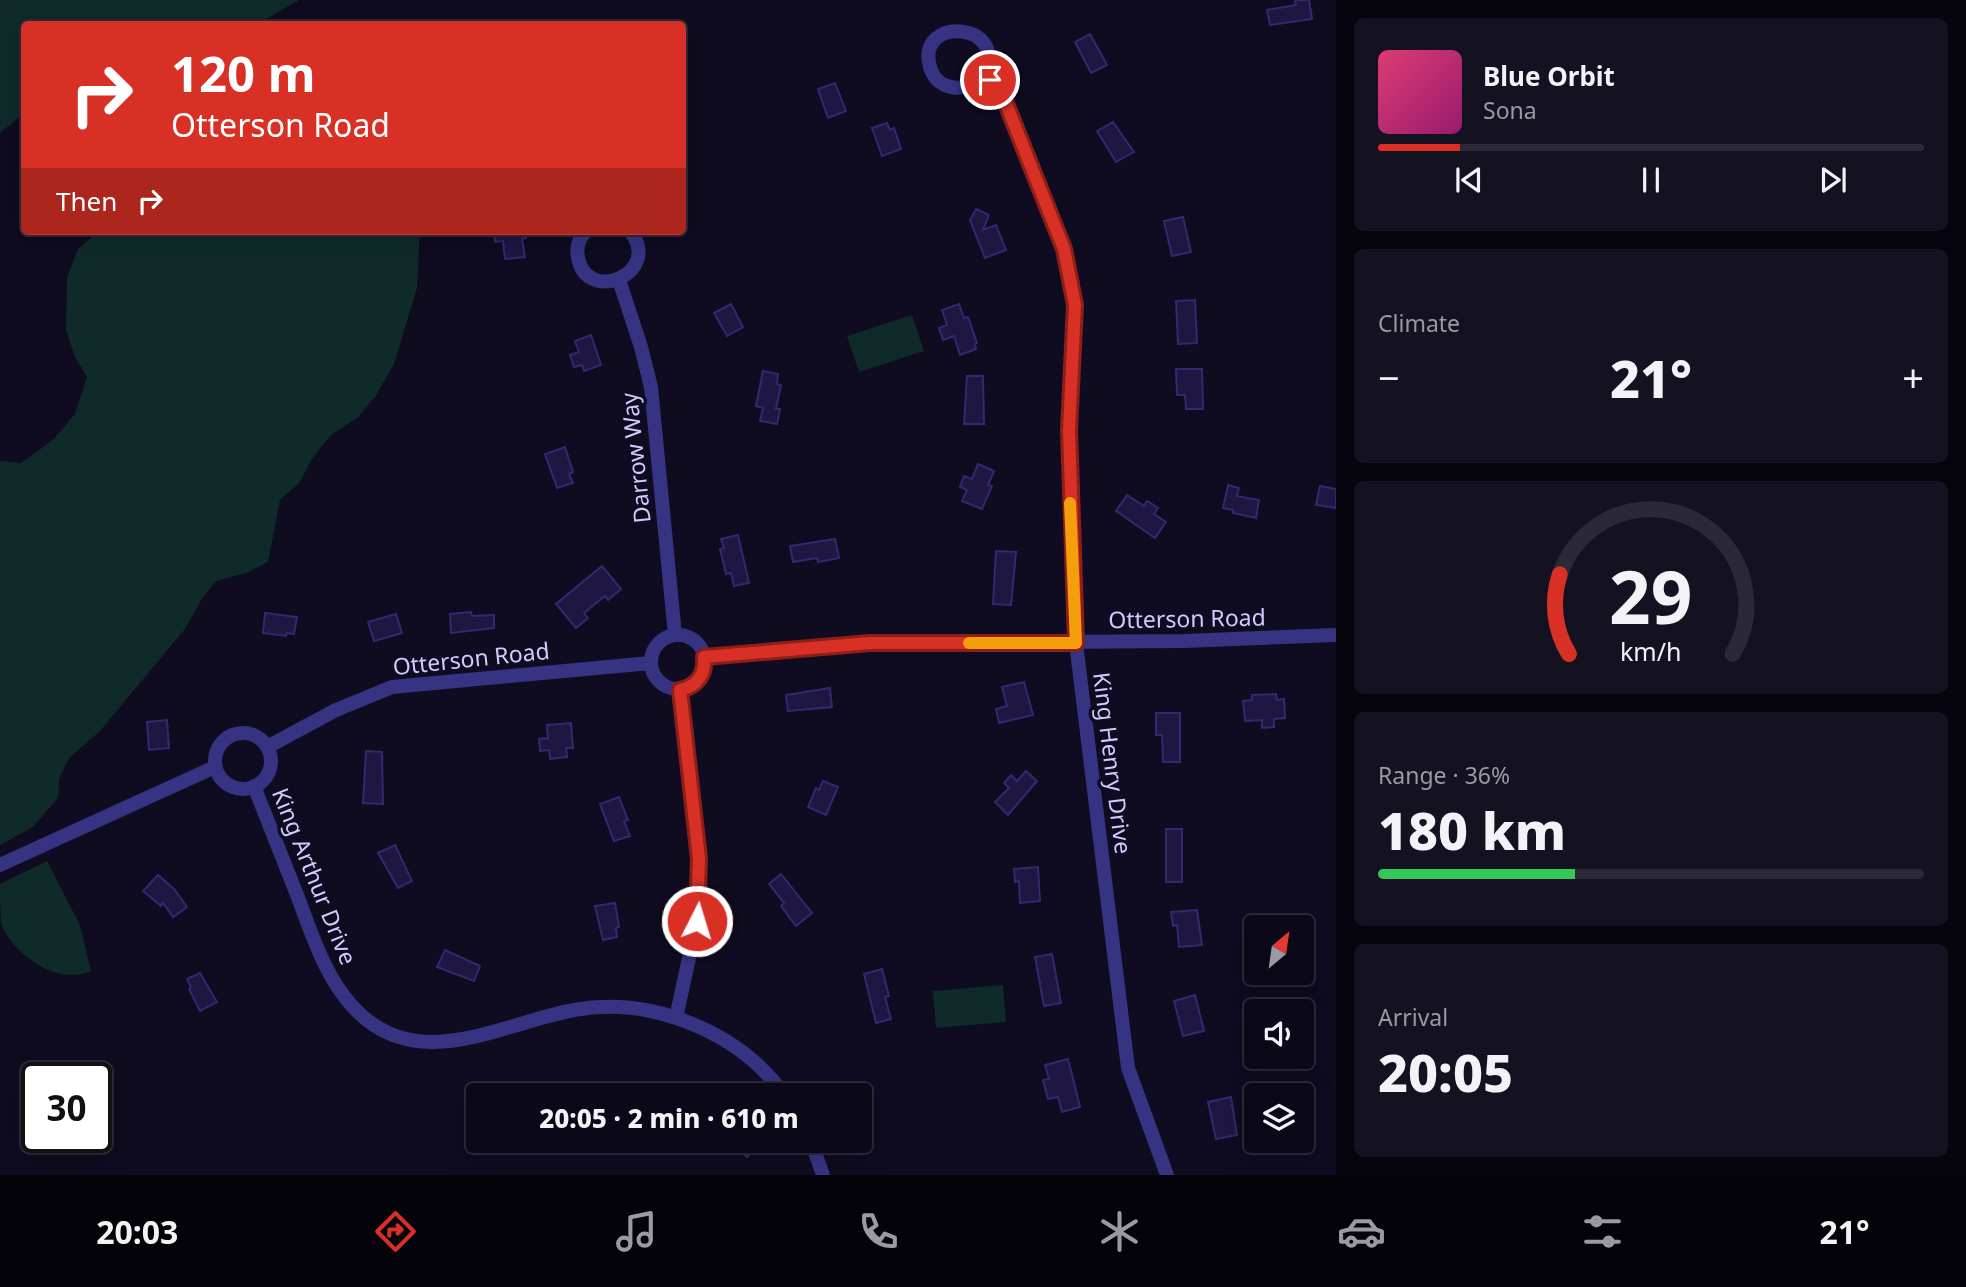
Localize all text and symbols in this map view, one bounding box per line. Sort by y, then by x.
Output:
text: 120 m [171,40,316,106]
icon: right [56,49,147,140]
pin [960,50,1020,110]
text: Blue Orbit [1483,58,1615,94]
icon: arrive [971,61,1009,99]
text: Sona [1483,94,1537,126]
text: Otterson Road [171,103,390,146]
icon: previous [1450,161,1488,199]
icon: pause [1632,161,1670,199]
icon: next [1814,161,1852,199]
icon: right [131,182,169,220]
text: Then [56,183,117,219]
text: Climate [1378,307,1460,339]
text: 21° [1610,342,1692,413]
text: − [1378,351,1400,403]
text: + [1902,351,1924,403]
street label: Darrow Way [612,391,658,525]
text: 29 [1609,546,1693,645]
street label: Otterson Road [1108,601,1266,635]
text: km/h [1620,633,1682,667]
street label: Otterson Road [391,634,551,682]
street label: King Henry Drive [1086,670,1140,856]
text: Range · 36% [1378,759,1510,791]
street label: King Arthur Drive [265,783,365,969]
text: 180 km [1378,794,1566,865]
position arrow [660,884,734,958]
north arrow [1244,915,1314,985]
map controls [1244,915,1314,1153]
button: sound [1244,999,1314,1069]
text: Arrival [1378,1001,1448,1033]
text: 20:05 [1378,1036,1513,1107]
speed limit sign: 30 [21,1062,112,1153]
button: layers [1244,1083,1314,1153]
text: 20:05 · 2 min · 610 m [539,1100,799,1136]
icon: directions [371,1207,420,1256]
icon: music [612,1207,661,1256]
icon: phone [854,1207,903,1256]
icon: climate [1095,1207,1144,1256]
icon: car [1337,1207,1386,1256]
icon: filters [1578,1207,1627,1256]
text: 20:03 [96,1210,178,1253]
text: 21° [1820,1210,1870,1253]

